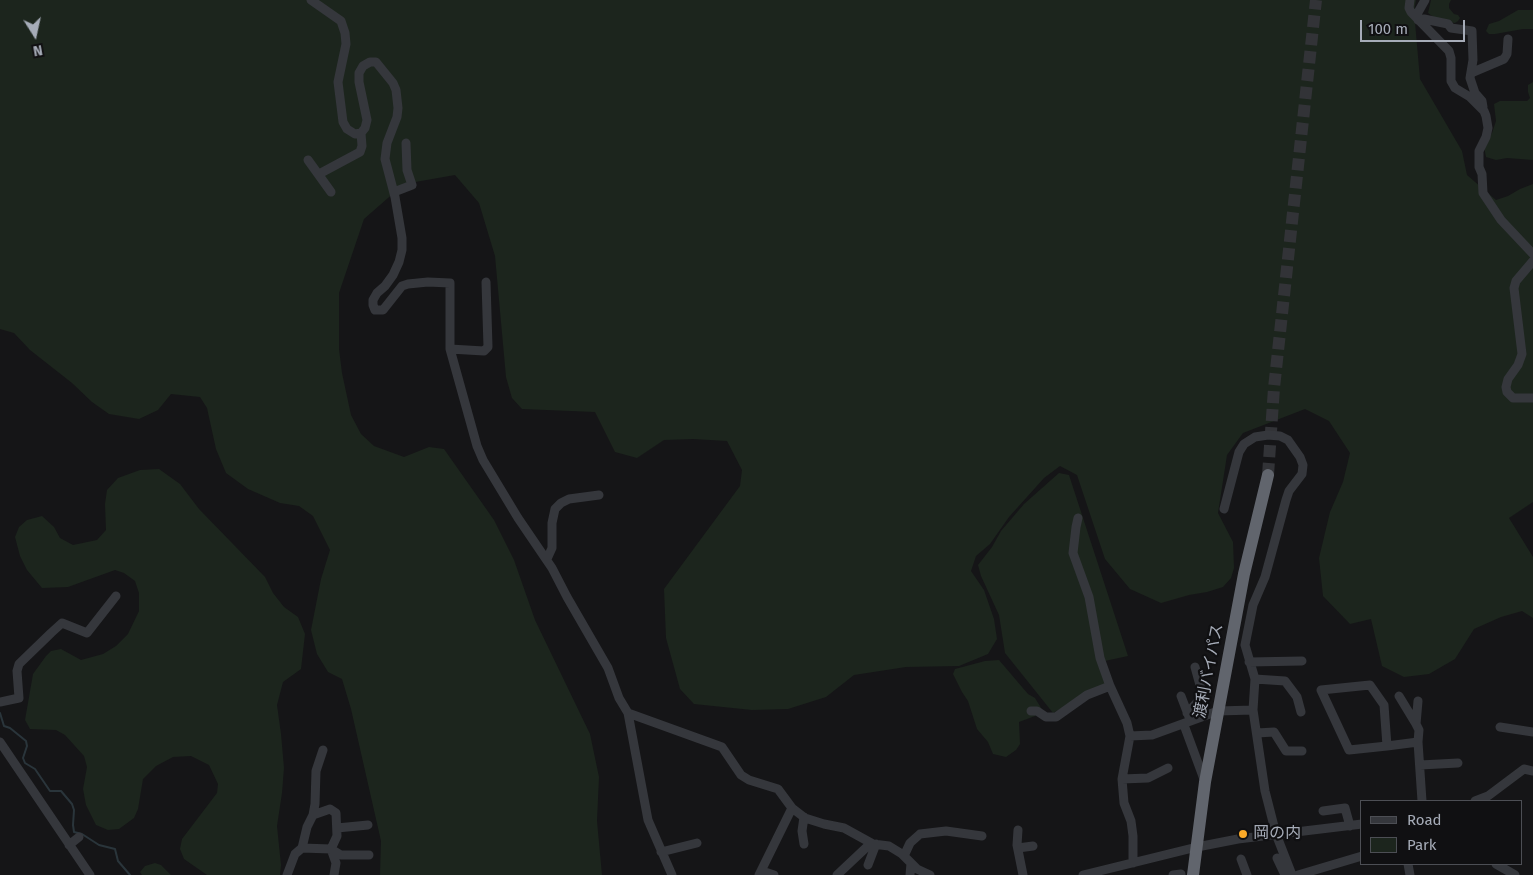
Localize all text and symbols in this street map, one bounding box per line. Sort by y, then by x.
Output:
north arrow [10,10,60,60]
scale bar [1363,10,1468,42]
text: 100 m [1368,20,1408,38]
text: N [32,41,44,59]
street label: 渡利バイパス [1190,622,1228,720]
legend [1360,800,1523,865]
text: Road [1407,811,1442,829]
place label: 岡の内 [1253,824,1301,844]
marker: 岡の内 [1237,828,1249,840]
text: Park [1407,836,1437,854]

